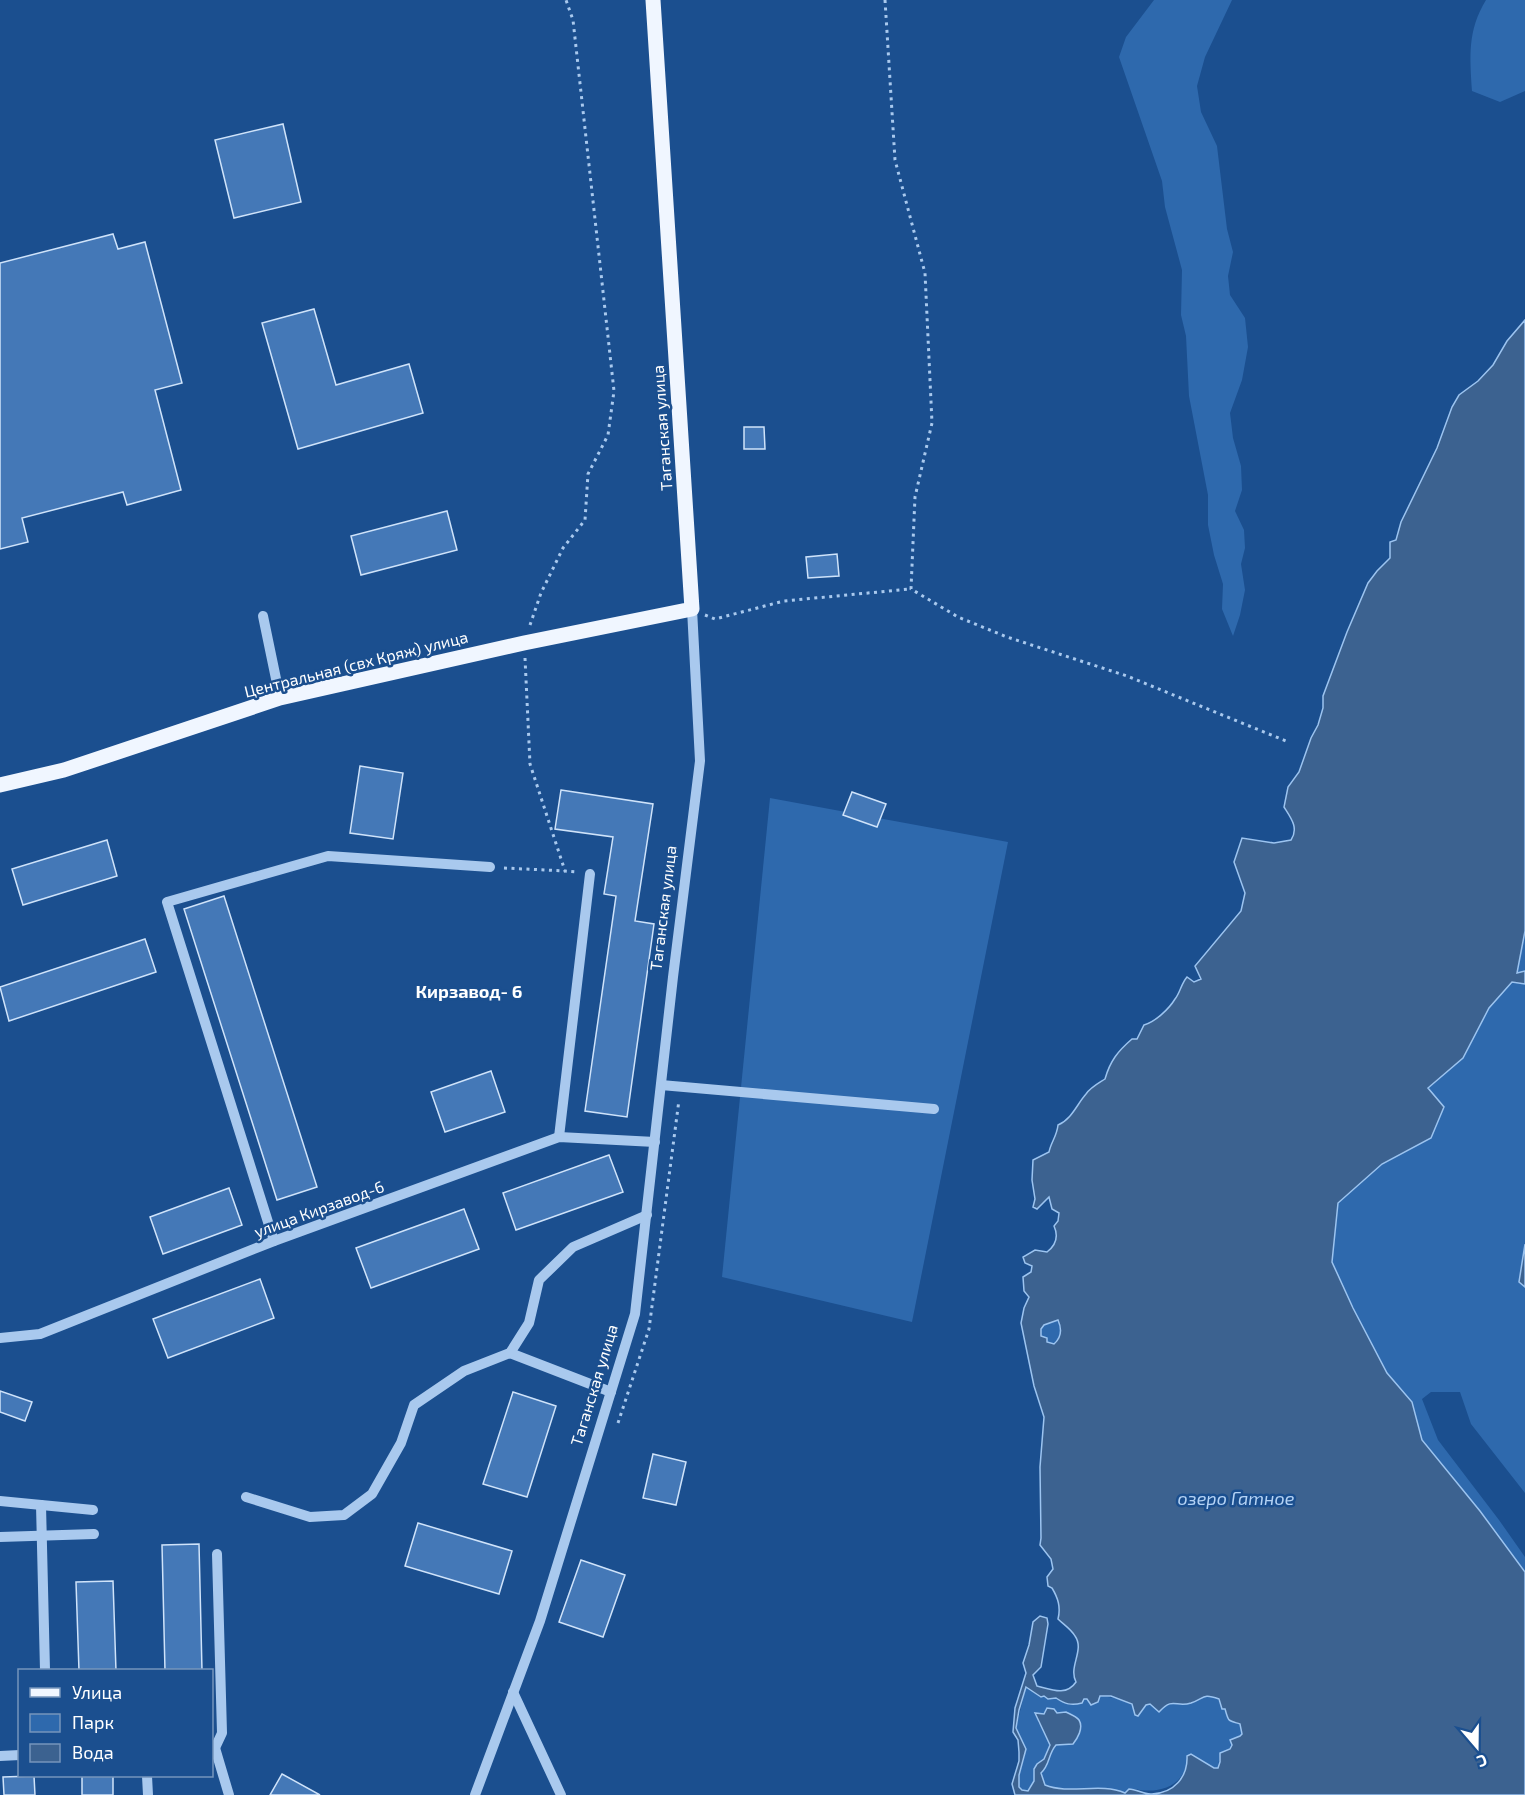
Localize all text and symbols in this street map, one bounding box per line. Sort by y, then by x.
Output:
street label: Таганская улица [648,365,676,491]
street label: Центральная (свх Кряж) улица [242,626,470,702]
street label: Таганская улица [645,844,681,972]
district label: Кирзавод- 6 [416,980,522,1002]
street label: улица Кирзавод-6 [251,1176,387,1242]
street label: Таганская улица [566,1322,622,1448]
water label: озеро Гатное [1178,1487,1295,1509]
legend [18,1669,213,1777]
text: Улица [72,1681,122,1703]
text: Парк [72,1711,114,1733]
north arrow [1447,1717,1507,1777]
text: Вода [72,1741,114,1763]
text: С [1475,1751,1490,1772]

